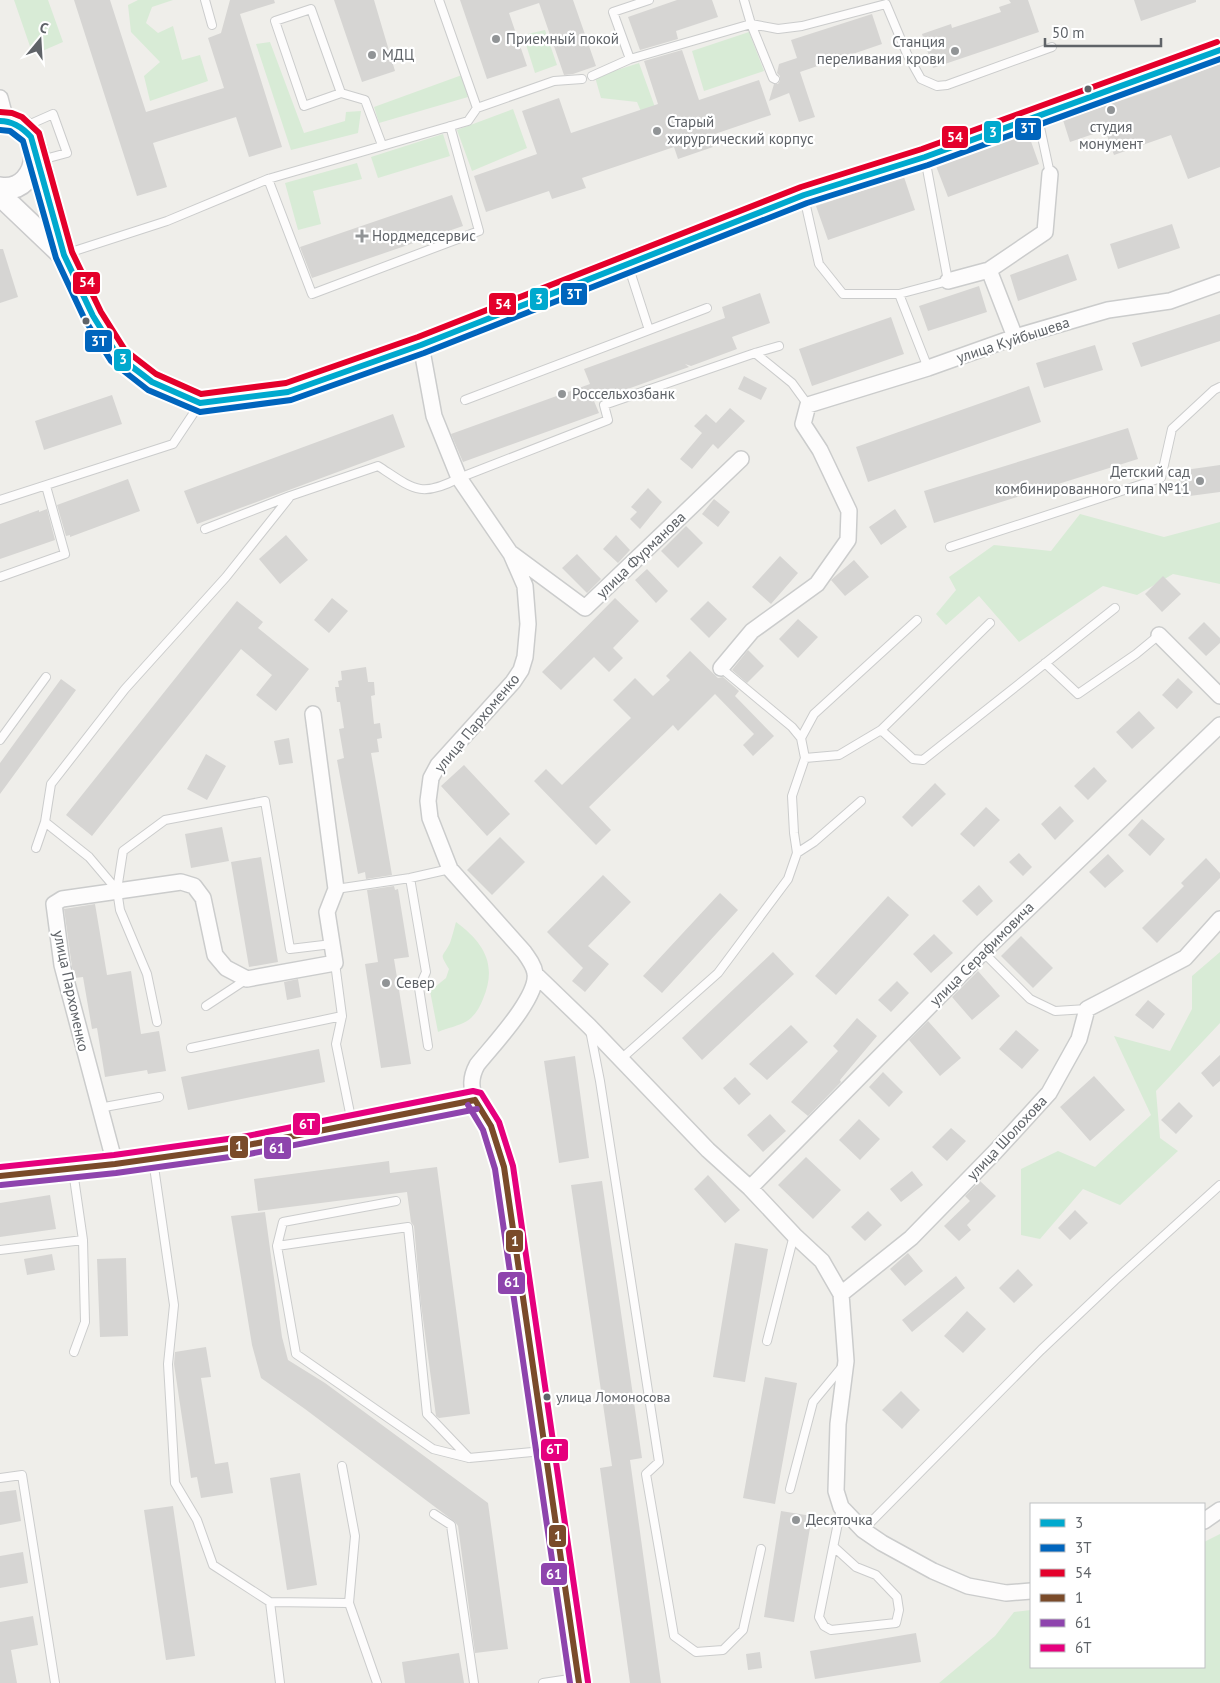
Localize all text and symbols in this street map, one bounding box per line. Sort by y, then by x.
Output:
north arrow [15,15,65,65]
scale bar [1045,15,1161,47]
text: С [38,18,51,37]
text: 50 m [1052,23,1085,42]
place label: Приемный покой [506,29,619,48]
place label: Станция переливания крови [817,32,945,68]
marker: Приемный покой [490,33,502,45]
place label: МДЦ [382,45,414,64]
marker: Станция переливания крови [949,45,961,57]
marker: МДЦ [366,49,378,61]
unlabelled marker [1083,84,1093,94]
marker: студия монумент [1105,104,1117,116]
place label: Старый хирургический корпус [667,112,814,148]
line badge: 3Т [1014,117,1042,141]
place label: студия монумент [1079,117,1143,153]
text: 3Т [1020,119,1036,137]
line badge: 3 [983,120,1002,144]
text: 3 [989,123,997,141]
marker: Старый хирургический корпус [651,125,663,137]
line badge: 54 [941,125,969,149]
text: 54 [947,128,963,146]
place label: Нордмедсервис [372,226,476,245]
marker: Нордмедсервис [356,230,368,242]
line badge: 54 [72,271,101,295]
text: 54 [79,273,95,291]
line badge: 3Т [560,282,588,306]
text: 3Т [566,285,582,303]
line badge: 3 [529,287,549,311]
text: 3 [535,290,543,308]
line badge: 54 [488,292,517,316]
text: 54 [495,295,511,313]
street label: улица Куйбышева [954,312,1072,367]
unlabelled marker [81,316,91,326]
line badge: 3Т [84,329,113,353]
text: 3Т [91,332,107,350]
line badge: 3 [113,348,132,372]
text: 3 [119,350,127,368]
place label: Россельхозбанк [572,384,676,403]
marker: Россельхозбанк [556,388,568,400]
place label: Детский сад комбинированного типа №11 [995,462,1190,498]
marker: Детский сад комбинированного типа №11 [1194,475,1206,487]
street label: улица Фурманова [592,507,689,602]
street label: улица Пархоменко [430,669,523,776]
street label: улица Серафимовича [925,897,1038,1010]
street label: улица Пархоменко [49,929,94,1053]
place label: Север [396,973,435,992]
marker: Север [380,977,392,989]
street label: улица Шолохова [963,1091,1051,1184]
line badge: 6Т [292,1112,321,1136]
text: 6Т [299,1115,315,1133]
line badge: 1 [229,1135,249,1159]
line badge: 61 [263,1136,292,1160]
text: 1 [235,1137,243,1155]
text: 61 [269,1139,285,1157]
line badge: 1 [505,1229,524,1253]
text: 1 [511,1232,519,1250]
line badge: 61 [497,1271,526,1295]
text: 61 [504,1273,520,1291]
place label: улица Ломоносова [556,1388,671,1406]
marker: улица Ломоносова [542,1392,552,1402]
line badge: 6Т [540,1438,569,1462]
text: 6Т [546,1440,562,1458]
legend [1030,1503,1205,1668]
place label: Десяточка [806,1510,873,1529]
text: 3 [1075,1513,1083,1532]
marker: Десяточка [790,1514,802,1526]
line badge: 1 [548,1524,567,1548]
text: 1 [554,1527,562,1545]
text: 3Т [1075,1538,1092,1557]
line badge: 61 [540,1562,568,1586]
text: 54 [1075,1563,1091,1582]
text: 61 [546,1565,562,1583]
text: 1 [1075,1588,1083,1607]
text: 61 [1075,1613,1091,1632]
text: 6Т [1075,1638,1092,1657]

